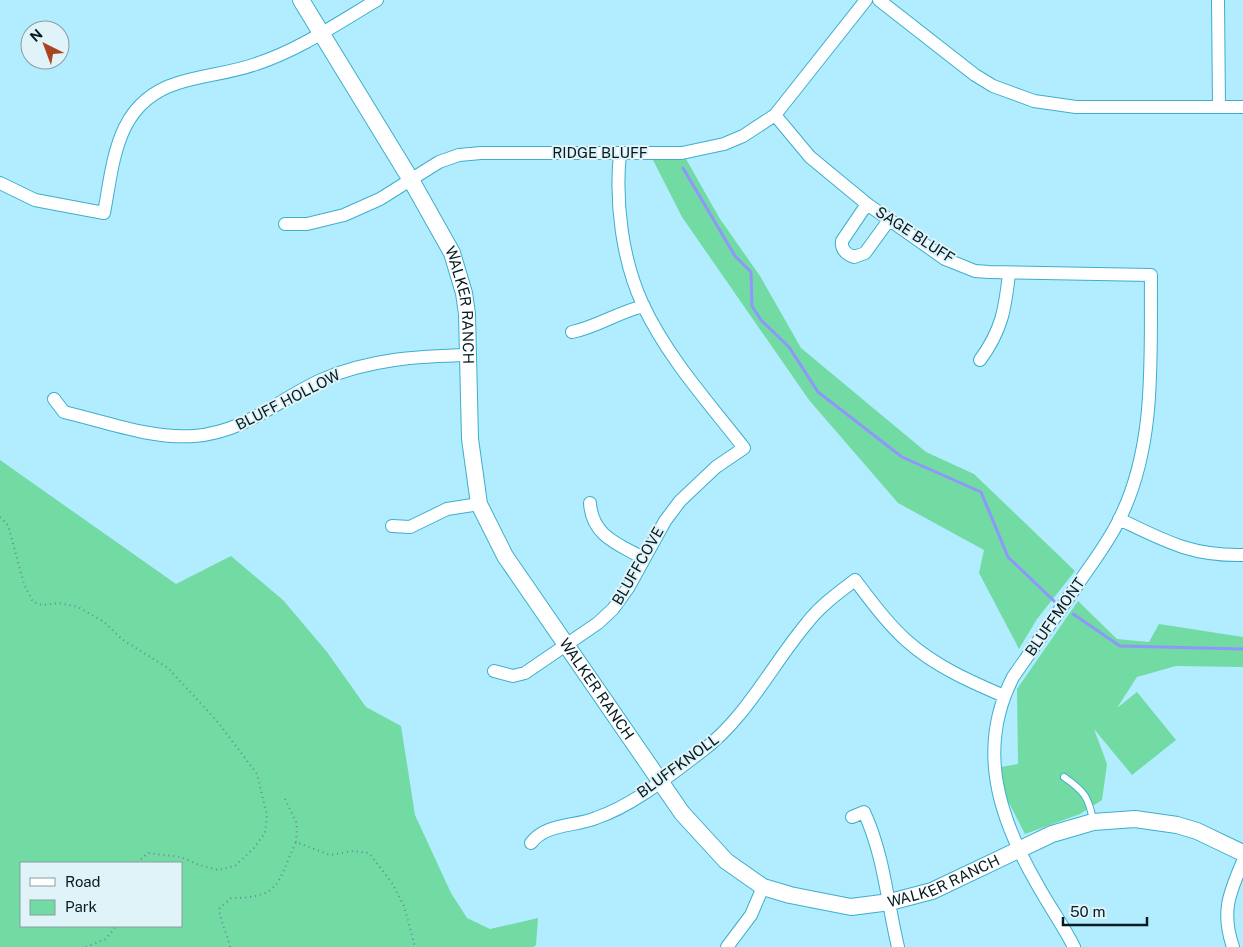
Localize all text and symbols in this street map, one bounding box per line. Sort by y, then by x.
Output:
north arrow [20,20,70,70]
text: N [27,26,46,45]
street label: RIDGE BLUFF [552,144,648,161]
street label: SAGE BLUFF [873,203,958,266]
street label: WALKER RANCH [442,243,477,364]
street label: BLUFF HOLLOW [233,366,343,433]
street label: BLUFFCOVE [608,524,667,608]
street label: BLUFFMONT [1021,574,1088,659]
street label: WALKER RANCH [556,635,638,743]
street label: BLUFFKNOLL [634,730,722,801]
street label: WALKER RANCH [886,851,1002,910]
legend [20,862,182,927]
text: Road [65,873,101,890]
scale bar [1063,894,1147,926]
text: Park [65,898,97,915]
text: 50 m [1070,903,1105,920]

